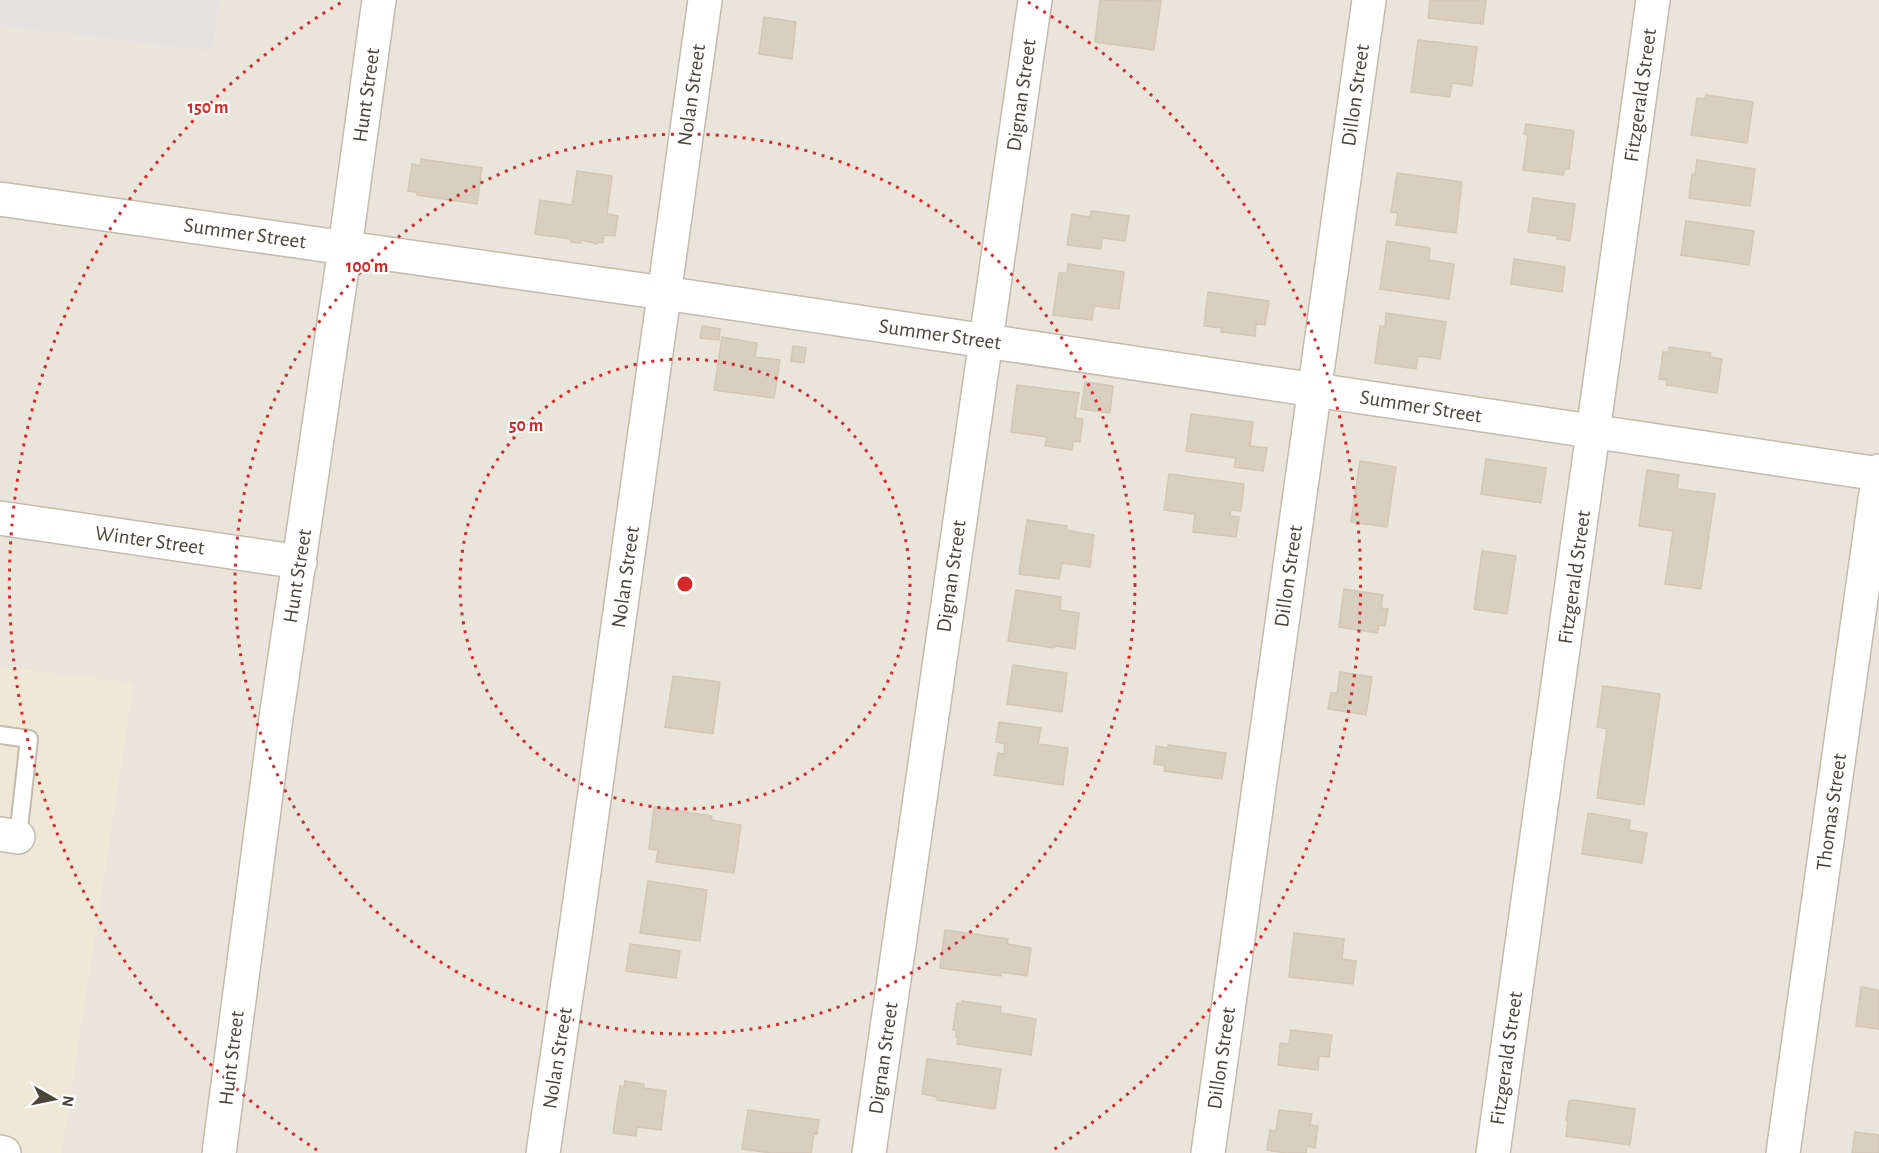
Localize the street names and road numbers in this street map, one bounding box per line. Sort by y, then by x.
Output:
street label: Fitzgerald Street [1621,27,1660,163]
street label: Dignan Street [1003,37,1040,152]
street label: Nolan Street [674,42,709,147]
street label: Dillon Street [1338,42,1373,147]
street label: Hunt Street [349,46,384,144]
street label: Summer Street [182,215,308,253]
street label: Summer Street [877,316,1003,354]
street label: Summer Street [1358,386,1484,427]
street label: Fitzgerald Street [1555,509,1594,645]
street label: Dignan Street [933,518,970,633]
street label: Winter Street [94,522,206,559]
street label: Dillon Street [1271,523,1306,628]
street label: Nolan Street [608,524,643,629]
street label: Hunt Street [280,527,315,625]
street label: Thomas Street [1813,752,1850,872]
street label: Fitzgerald Street [1487,990,1526,1126]
street label: Dignan Street [865,1000,902,1115]
street label: Nolan Street [539,1005,576,1110]
street label: Dillon Street [1204,1005,1239,1110]
street label: Hunt Street [215,1009,248,1107]

